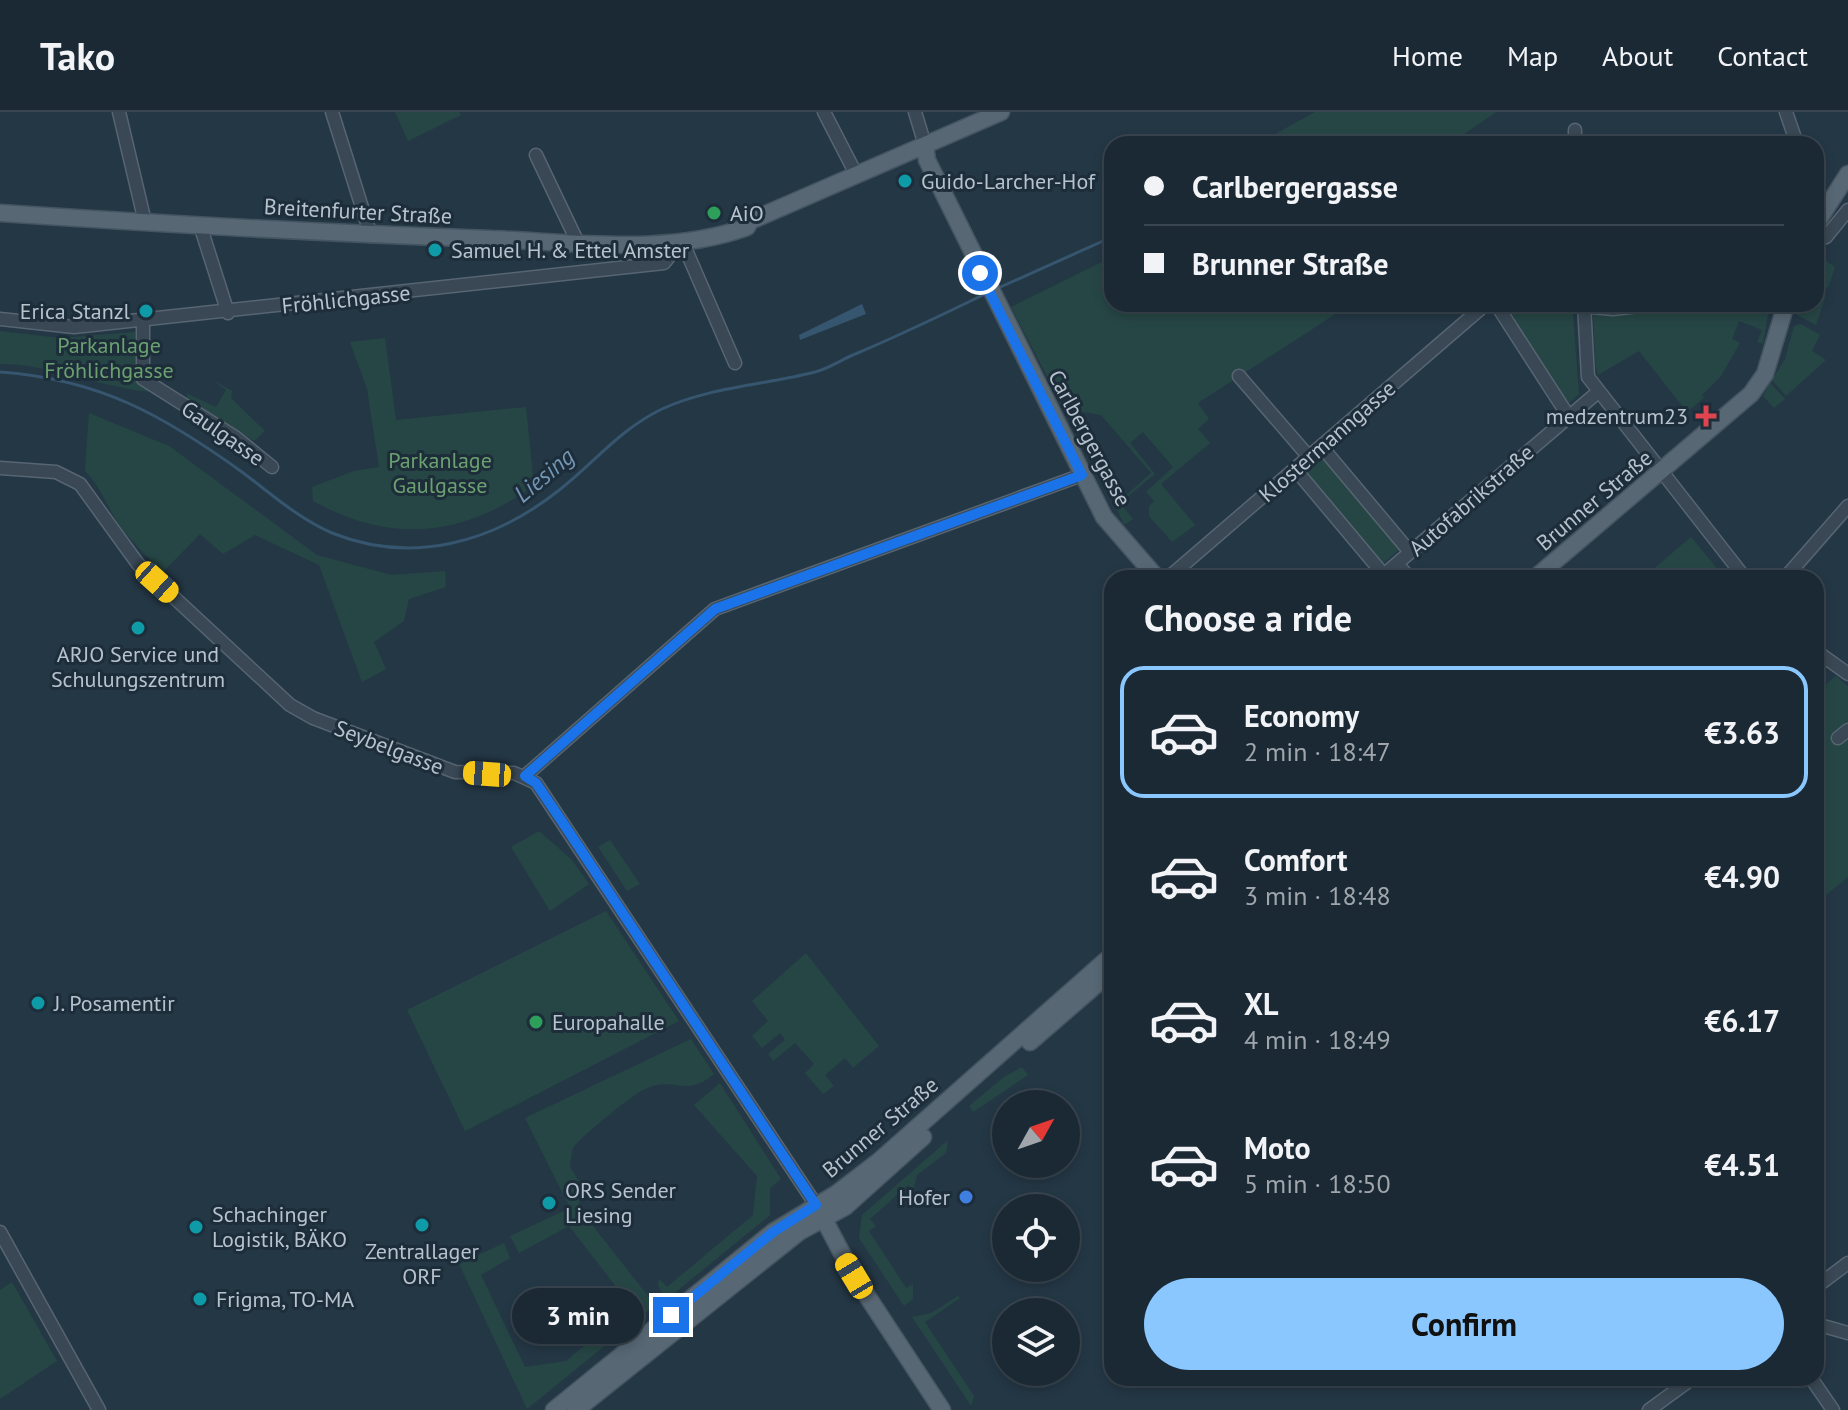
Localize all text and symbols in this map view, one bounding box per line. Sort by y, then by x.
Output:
text: Tako [40,31,115,80]
text: Home [1392,37,1463,74]
text: Map [1507,37,1558,74]
text: About [1602,37,1673,74]
text: Contact [1717,37,1808,74]
place label: Guido-Larcher-Hof [921,167,1096,195]
text: Carlbergergasse [1192,167,1398,206]
marker: Guido-Larcher-Hof [896,172,914,190]
street label: Breitenfurter Straße [263,192,453,230]
place label: AiO [730,199,764,227]
marker: AiO [705,204,723,222]
place label: Samuel H. & Ettel Amster [451,236,690,264]
marker: Samuel H. & Ettel Amster [426,241,444,259]
text: Brunner Straße [1192,244,1388,283]
route start [962,255,998,291]
street label: Fröhlichgasse [280,278,412,320]
place label: Erica Stanzl [20,297,131,325]
marker: Erica Stanzl [137,302,155,320]
park label: Parkanlage Fröhlichgasse [44,331,174,384]
street label: Carlbergergasse [1042,365,1138,511]
street label: Klostermanngasse [1253,374,1401,508]
street label: Gaulgasse [176,394,270,472]
place label: medzentrum23 [1546,402,1688,430]
marker: medzentrum23 [1695,405,1717,427]
street label: Autofabrikstraße [1403,438,1539,562]
water label: Liesing [507,441,581,509]
street label: Brunner Straße [1530,443,1658,557]
park label: Parkanlage Gaulgasse [388,446,492,499]
car [131,557,183,607]
text: Choose a ride [1144,594,1352,641]
marker: ARJO Service und Schulungszentrum [129,619,147,637]
place label: ARJO Service und Schulungszentrum [51,640,225,693]
icon: car [1148,696,1220,768]
text: Economy [1244,696,1359,735]
street label: Seybelgasse [331,713,447,781]
text: €3.63 [1705,713,1780,752]
text: 2 min · 18:47 [1244,735,1391,768]
car [462,760,512,788]
icon: car [1148,840,1220,912]
text: Comfort [1244,840,1347,879]
text: €4.90 [1705,857,1780,896]
text: 3 min · 18:48 [1244,879,1391,912]
icon: car [1148,984,1220,1056]
text: XL [1244,984,1278,1023]
place label: J. Posamentir [53,989,175,1017]
marker: J. Posamentir [29,994,47,1012]
text: €6.17 [1705,1001,1780,1040]
place label: Europahalle [552,1008,665,1036]
marker: Europahalle [527,1013,545,1031]
text: 4 min · 18:49 [1244,1023,1391,1056]
street label: Brunner Straße [816,1070,944,1184]
north arrow [992,1090,1080,1178]
map controls [992,1090,1080,1386]
icon: car [1148,1128,1220,1200]
text: Moto [1244,1128,1311,1167]
text: €4.51 [1705,1145,1780,1184]
text: 5 min · 18:50 [1244,1167,1391,1200]
place label: ORS Sender Liesing [565,1176,677,1229]
place label: Hofer [898,1183,951,1211]
marker: Hofer [957,1188,975,1206]
marker: ORS Sender Liesing [540,1194,558,1212]
button: locate [992,1194,1080,1282]
place label: Schachinger Logistik, BÄKO [212,1200,347,1253]
marker: Zentrallager ORF [413,1216,431,1234]
marker: Schachinger Logistik, BÄKO [187,1218,205,1236]
place label: Zentrallager ORF [365,1237,480,1290]
car [831,1249,877,1303]
button: Confirm [1144,1278,1784,1370]
place label: Frigma, TO-MA [216,1285,354,1313]
callout: 3 min [511,1287,643,1343]
marker: Frigma, TO-MA [191,1290,209,1308]
route end [653,1297,689,1333]
button: layers [992,1298,1080,1386]
text: 3 min [546,1299,610,1332]

